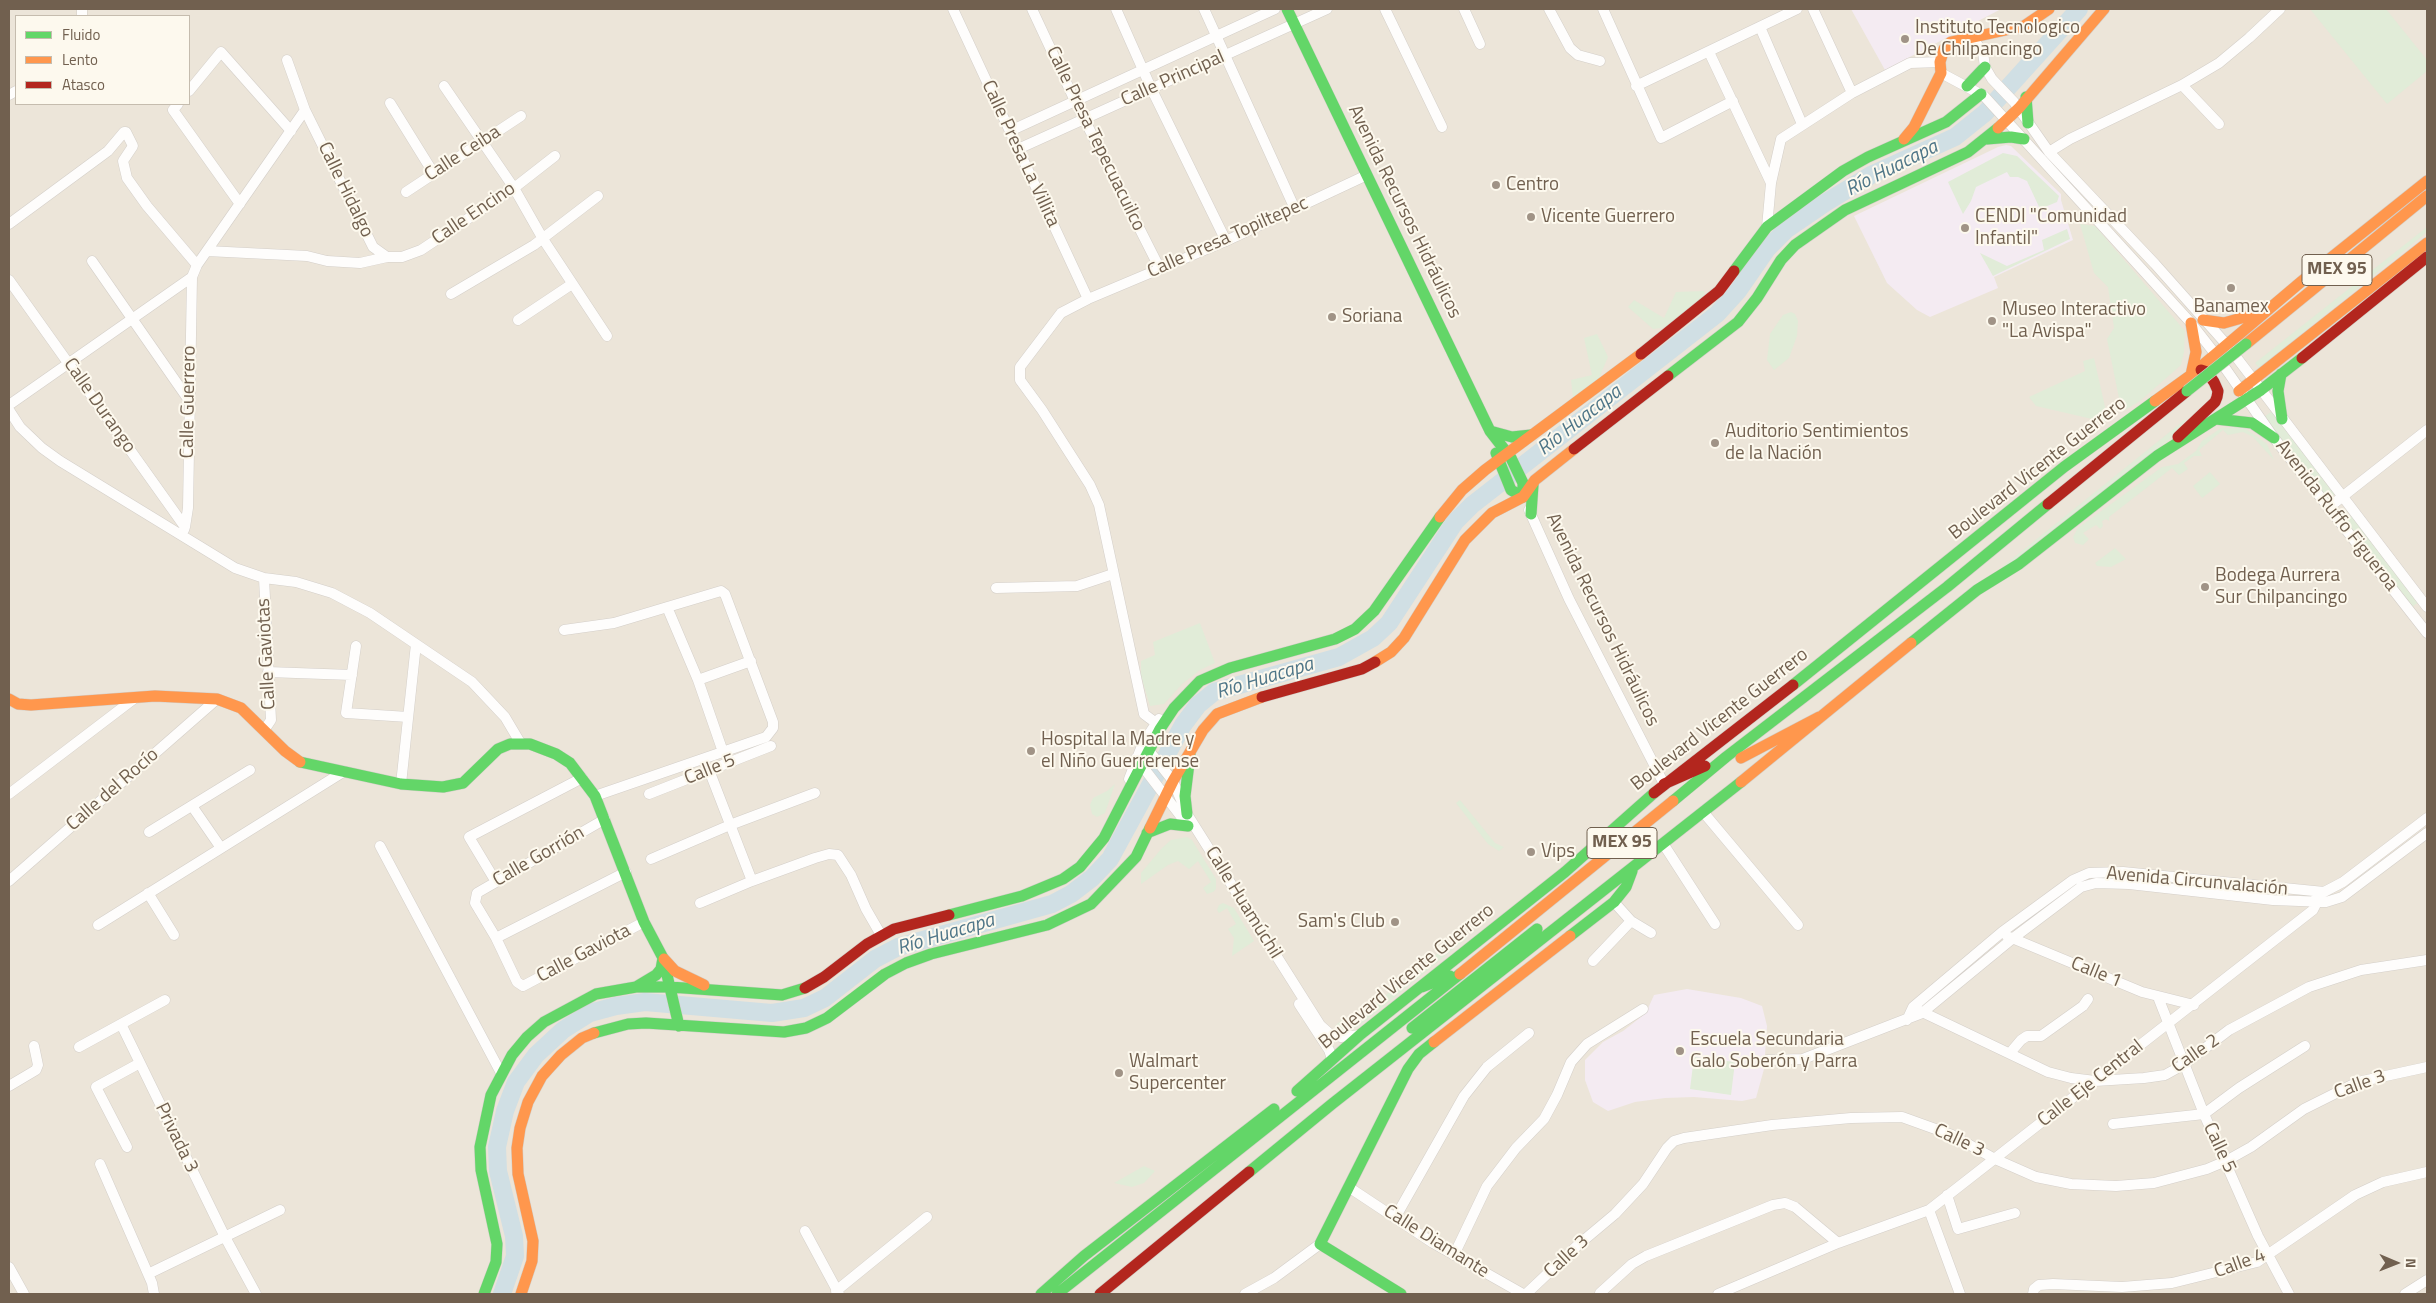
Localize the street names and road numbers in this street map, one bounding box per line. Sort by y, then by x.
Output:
street label: Calle Presa Tepecuacuilco [1040,43,1150,235]
street label: Calle Principal [1118,46,1228,112]
street label: Calle Presa La Villita [976,77,1064,231]
street label: Avenida Recursos Hidráulicos [1342,102,1466,322]
street label: Calle Ceiba [421,121,505,187]
street label: Calle Hidalgo [312,139,378,241]
street label: Calle Encino [428,178,520,250]
street label: Calle Presa Topiltepec [1144,192,1312,284]
road number: MEX 95 [2302,254,2372,286]
street label: Calle Guerrero [177,345,201,459]
street label: Calle Durango [58,354,140,458]
street label: Boulevard Vicente Guerrero [1945,393,2131,545]
street label: Avenida Ruffo Figueroa [2270,436,2402,596]
street label: Avenida Recursos Hidráulicos [1540,510,1664,730]
street label: Calle Gaviotas [253,598,281,710]
street label: Boulevard Vicente Guerrero [1627,644,1813,796]
street label: Calle del Rocío [62,744,164,836]
street label: Calle 5 [681,749,739,791]
street label: Calle Gorrión [489,822,589,892]
road number: MEX 95 [1587,828,1657,858]
street label: Calle Huamúchil [1199,843,1287,963]
street label: Avenida Circunvalación [2105,863,2289,901]
street label: Boulevard Vicente Guerrero [1315,899,1499,1055]
street label: Calle Gaviota [533,920,635,988]
street label: Calle 1 [2067,952,2125,994]
street label: Calle 2 [2168,1029,2224,1079]
street label: Calle Eje Central [2034,1036,2148,1132]
street label: Calle 3 [2331,1065,2389,1105]
street label: Privada 3 [149,1099,203,1177]
street label: Calle 3 [1930,1119,1988,1163]
street label: Calle 5 [2197,1119,2241,1177]
street label: Calle Diamante [1379,1200,1493,1284]
street label: Calle 3 [1540,1231,1594,1283]
street label: Calle 4 [2211,1244,2269,1284]

